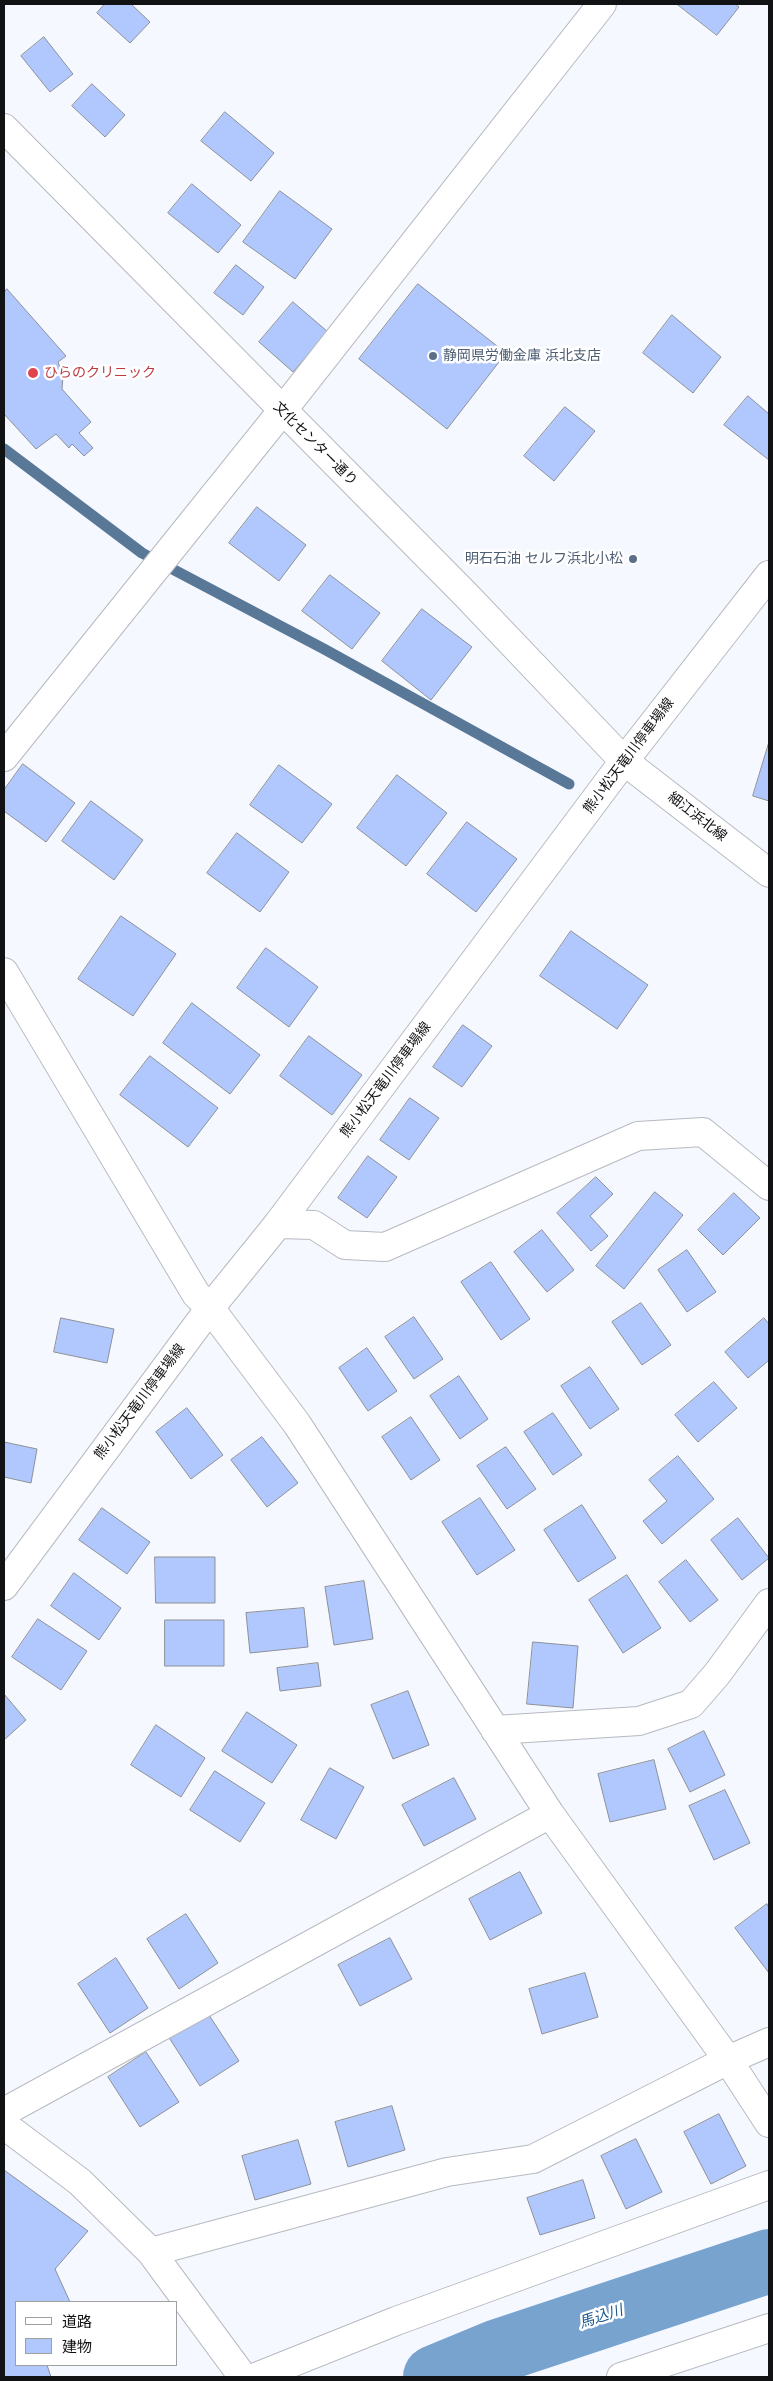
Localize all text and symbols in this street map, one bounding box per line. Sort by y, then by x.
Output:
place label: 静岡県労働金庫 浜北支店 [443,348,601,364]
marker: 静岡県労働金庫 浜北支店 [427,350,439,362]
place label: ひらのクリニック [44,365,156,381]
marker: ひらのクリニック [26,366,40,380]
street label: 文化センター通り [269,398,361,490]
place label: 明石石油 セルフ浜北小松 [465,551,623,567]
marker: 明石石油 セルフ浜北小松 [627,553,639,565]
street label: 熊小松天竜川停車場線 [580,695,678,817]
street label: 細江浜北線 [664,789,730,845]
street label: 熊小松天竜川停車場線 [337,1019,435,1141]
street label: 熊小松天竜川停車場線 [91,1341,189,1463]
legend [15,2301,178,2366]
water label: 馬込川 [577,2301,625,2333]
text: 道路 [62,2313,92,2330]
text: 建物 [62,2338,92,2355]

